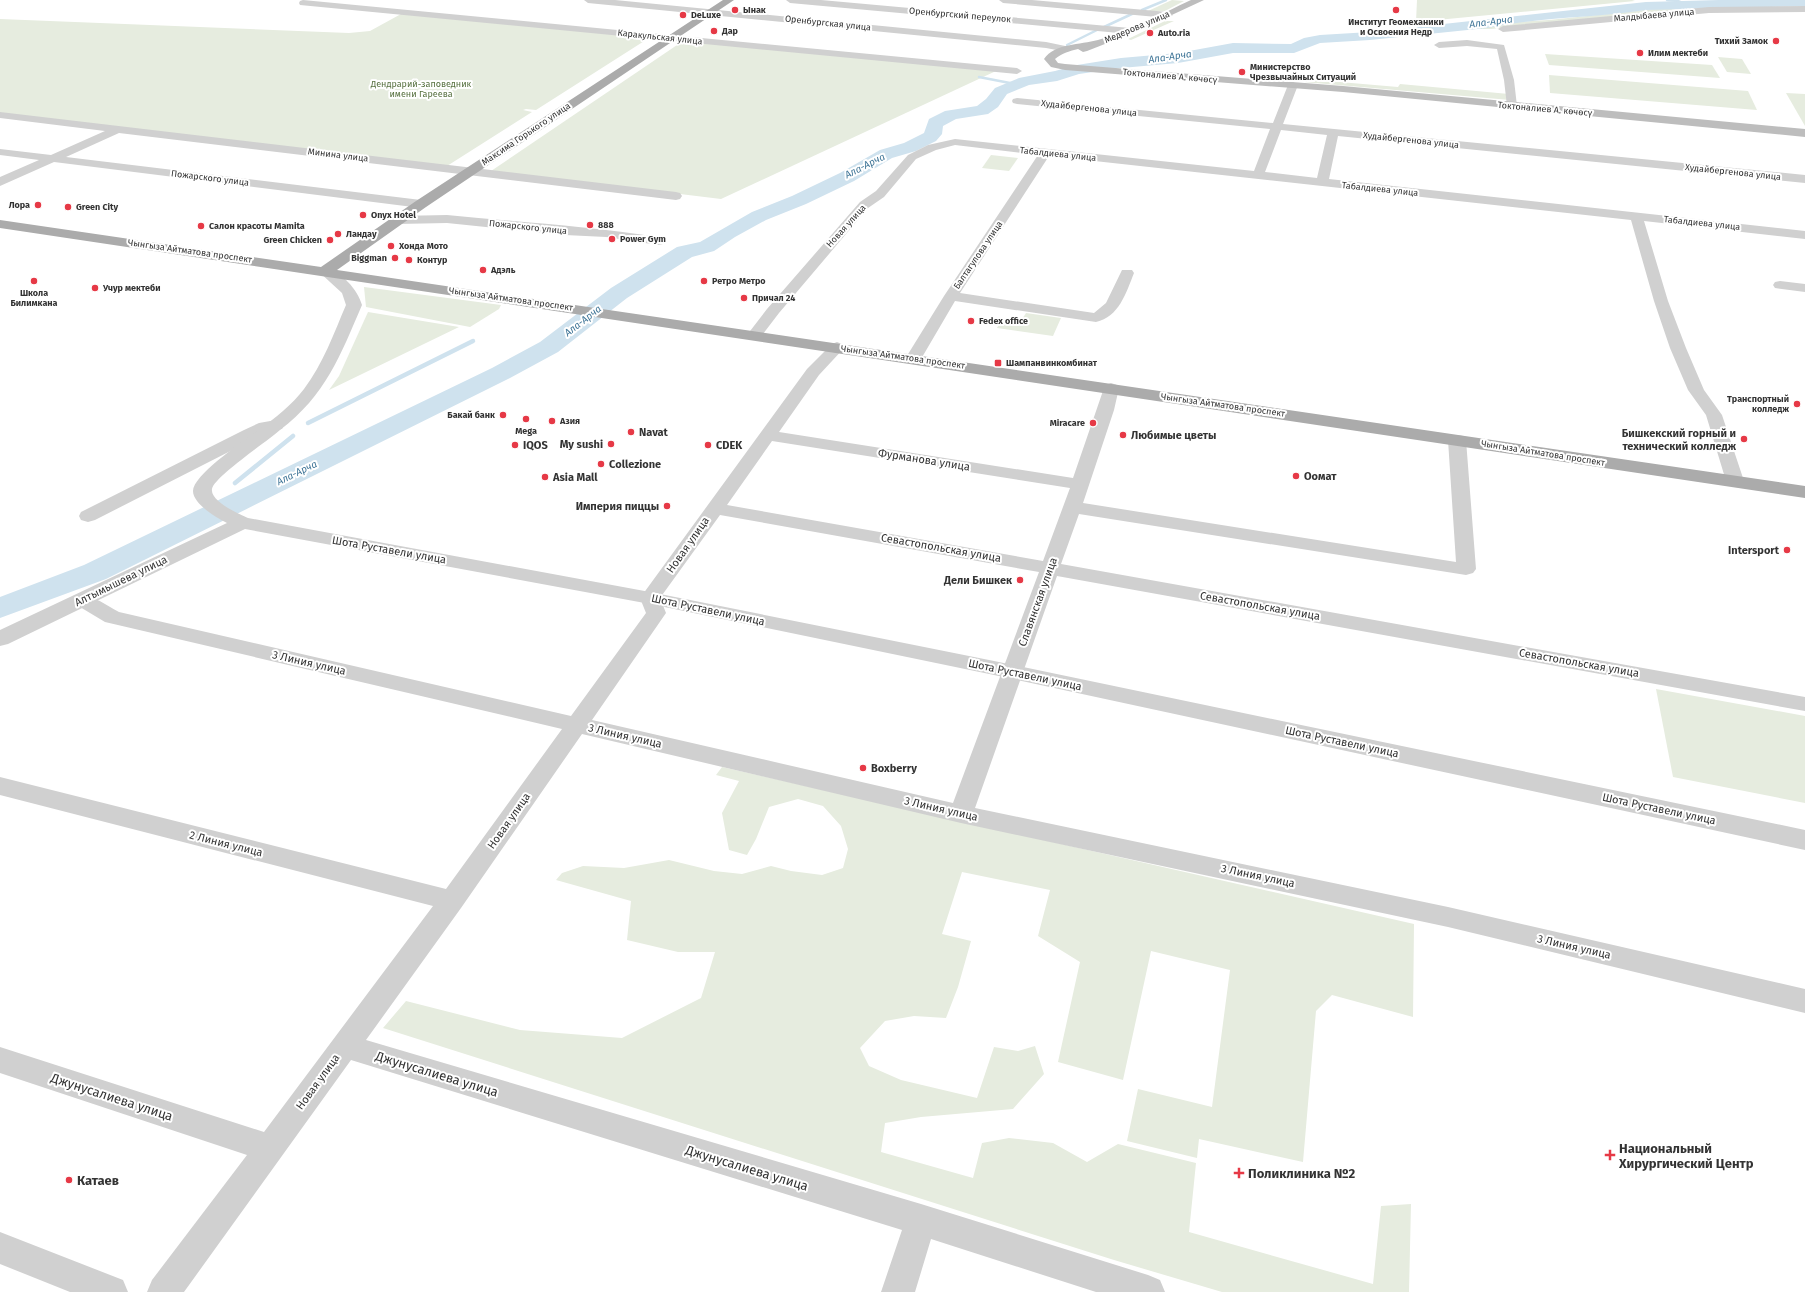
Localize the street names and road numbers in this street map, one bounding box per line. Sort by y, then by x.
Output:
street label: Оренбургский переулок [909,6,1012,24]
street label: Малдыбаева улица [1613,6,1695,24]
street label: Медерова улица [1103,9,1171,45]
street label: Оренбургская улица [784,14,872,33]
street label: Каракульская улица [617,28,703,46]
street label: Токтоналиев А. көчөсү [1122,67,1218,85]
street label: Худайбергенова улица [1041,98,1138,118]
street label: Токтоналиев А. көчөсү [1497,100,1593,118]
street label: Максима Горького улица [480,101,572,167]
street label: Худайбергенова улица [1363,130,1460,150]
street label: Табалдиева улица [1019,145,1097,163]
street label: Минина улица [307,146,369,164]
street label: Худайбергенова улица [1685,162,1782,182]
street label: Пожарского улица [171,168,250,188]
street label: Табалдиева улица [1341,180,1419,198]
street label: Новая улица [824,203,868,249]
street label: Табалдиева улица [1663,214,1741,232]
street label: Пожарского улица [489,218,568,236]
street label: Балтагулова улица [952,219,1005,291]
street label: Чынгыза Айтматова проспект [127,237,254,265]
street label: Чынгыза Айтматова проспект [448,285,575,313]
street label: Чынгыза Айтматова проспект [840,343,967,371]
street label: Чынгыза Айтматова проспект [1160,391,1287,419]
street label: Чынгыза Айтматова проспект [1480,438,1607,468]
street label: Фурманова улица [877,446,971,474]
street label: Новая улица [664,514,712,576]
street label: Севастопольская улица [880,531,1002,565]
street label: Шота Руставели улица [331,534,447,566]
street label: Алтымышева улица [73,553,169,609]
street label: Славянская улица [1016,556,1060,648]
street label: Севастопольская улица [1199,589,1321,623]
street label: Шота Руставели улица [650,592,766,628]
street label: Севастопольская улица [1518,646,1640,680]
street label: 3 Линия улица [271,648,347,678]
street label: Шота Руставели улица [967,657,1083,693]
street label: 3 Линия улица [587,721,663,751]
street label: Шота Руставели улица [1284,724,1400,760]
street label: Новая улица [485,790,533,852]
street label: Шота Руставели улица [1601,791,1717,827]
street label: 3 Линия улица [903,794,979,824]
street label: 2 Линия улица [188,829,264,859]
street label: 3 Линия улица [1220,862,1296,890]
street label: 3 Линия улица [1536,932,1612,962]
street label: Джунусалиева улица [373,1048,500,1100]
street label: Новая улица [293,1052,343,1112]
street label: Джунусалиева улица [48,1070,175,1124]
street label: Джунусалиева улица [683,1142,810,1194]

